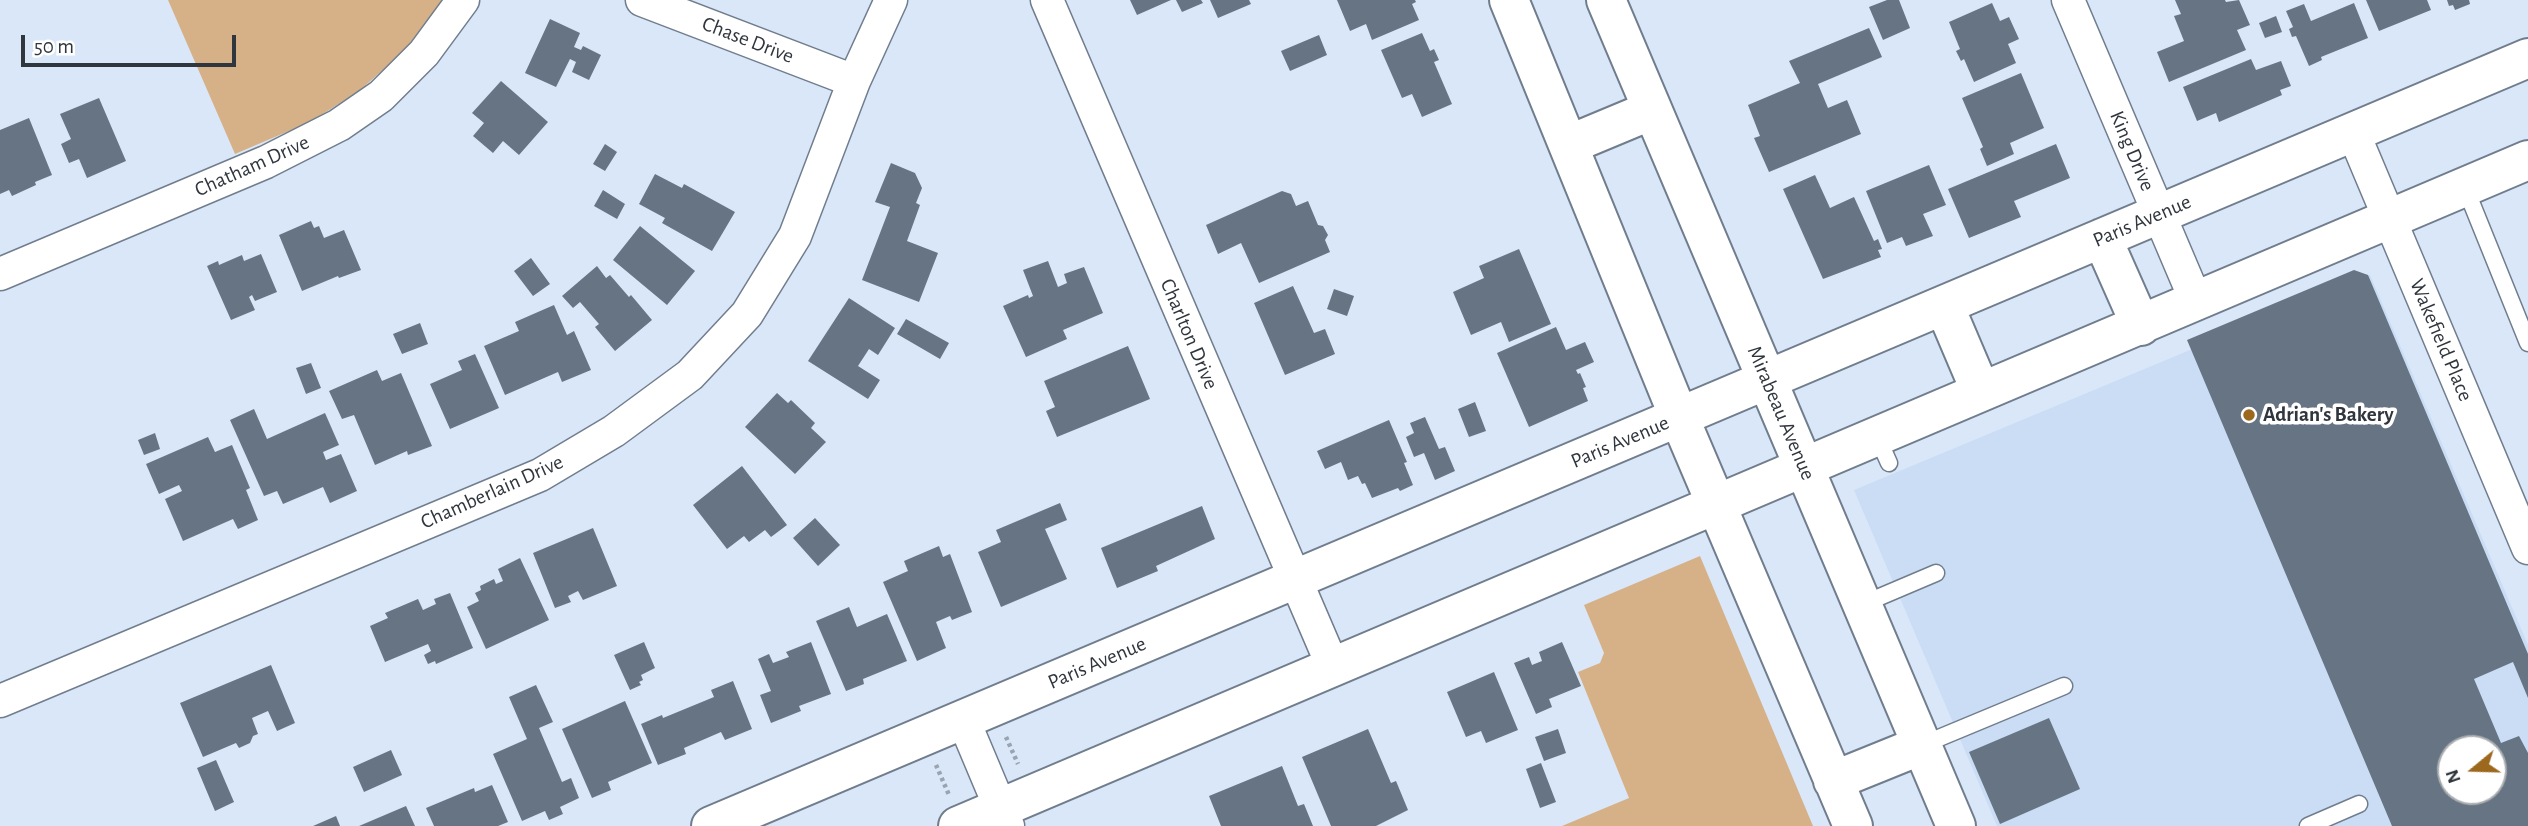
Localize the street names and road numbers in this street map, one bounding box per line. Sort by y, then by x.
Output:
street label: Chase Drive [699,11,797,69]
street label: King Drive [2104,107,2160,195]
street label: Chatham Drive [191,130,313,202]
street label: Paris Avenue [2089,189,2195,253]
street label: Charlton Drive [1154,275,1224,393]
street label: Wakefield Place [2404,275,2478,405]
street label: Mirabeau Avenue [1741,342,1821,484]
street label: Paris Avenue [1567,410,1673,474]
street label: Chamberlain Drive [417,449,567,535]
street label: Paris Avenue [1044,631,1150,695]

